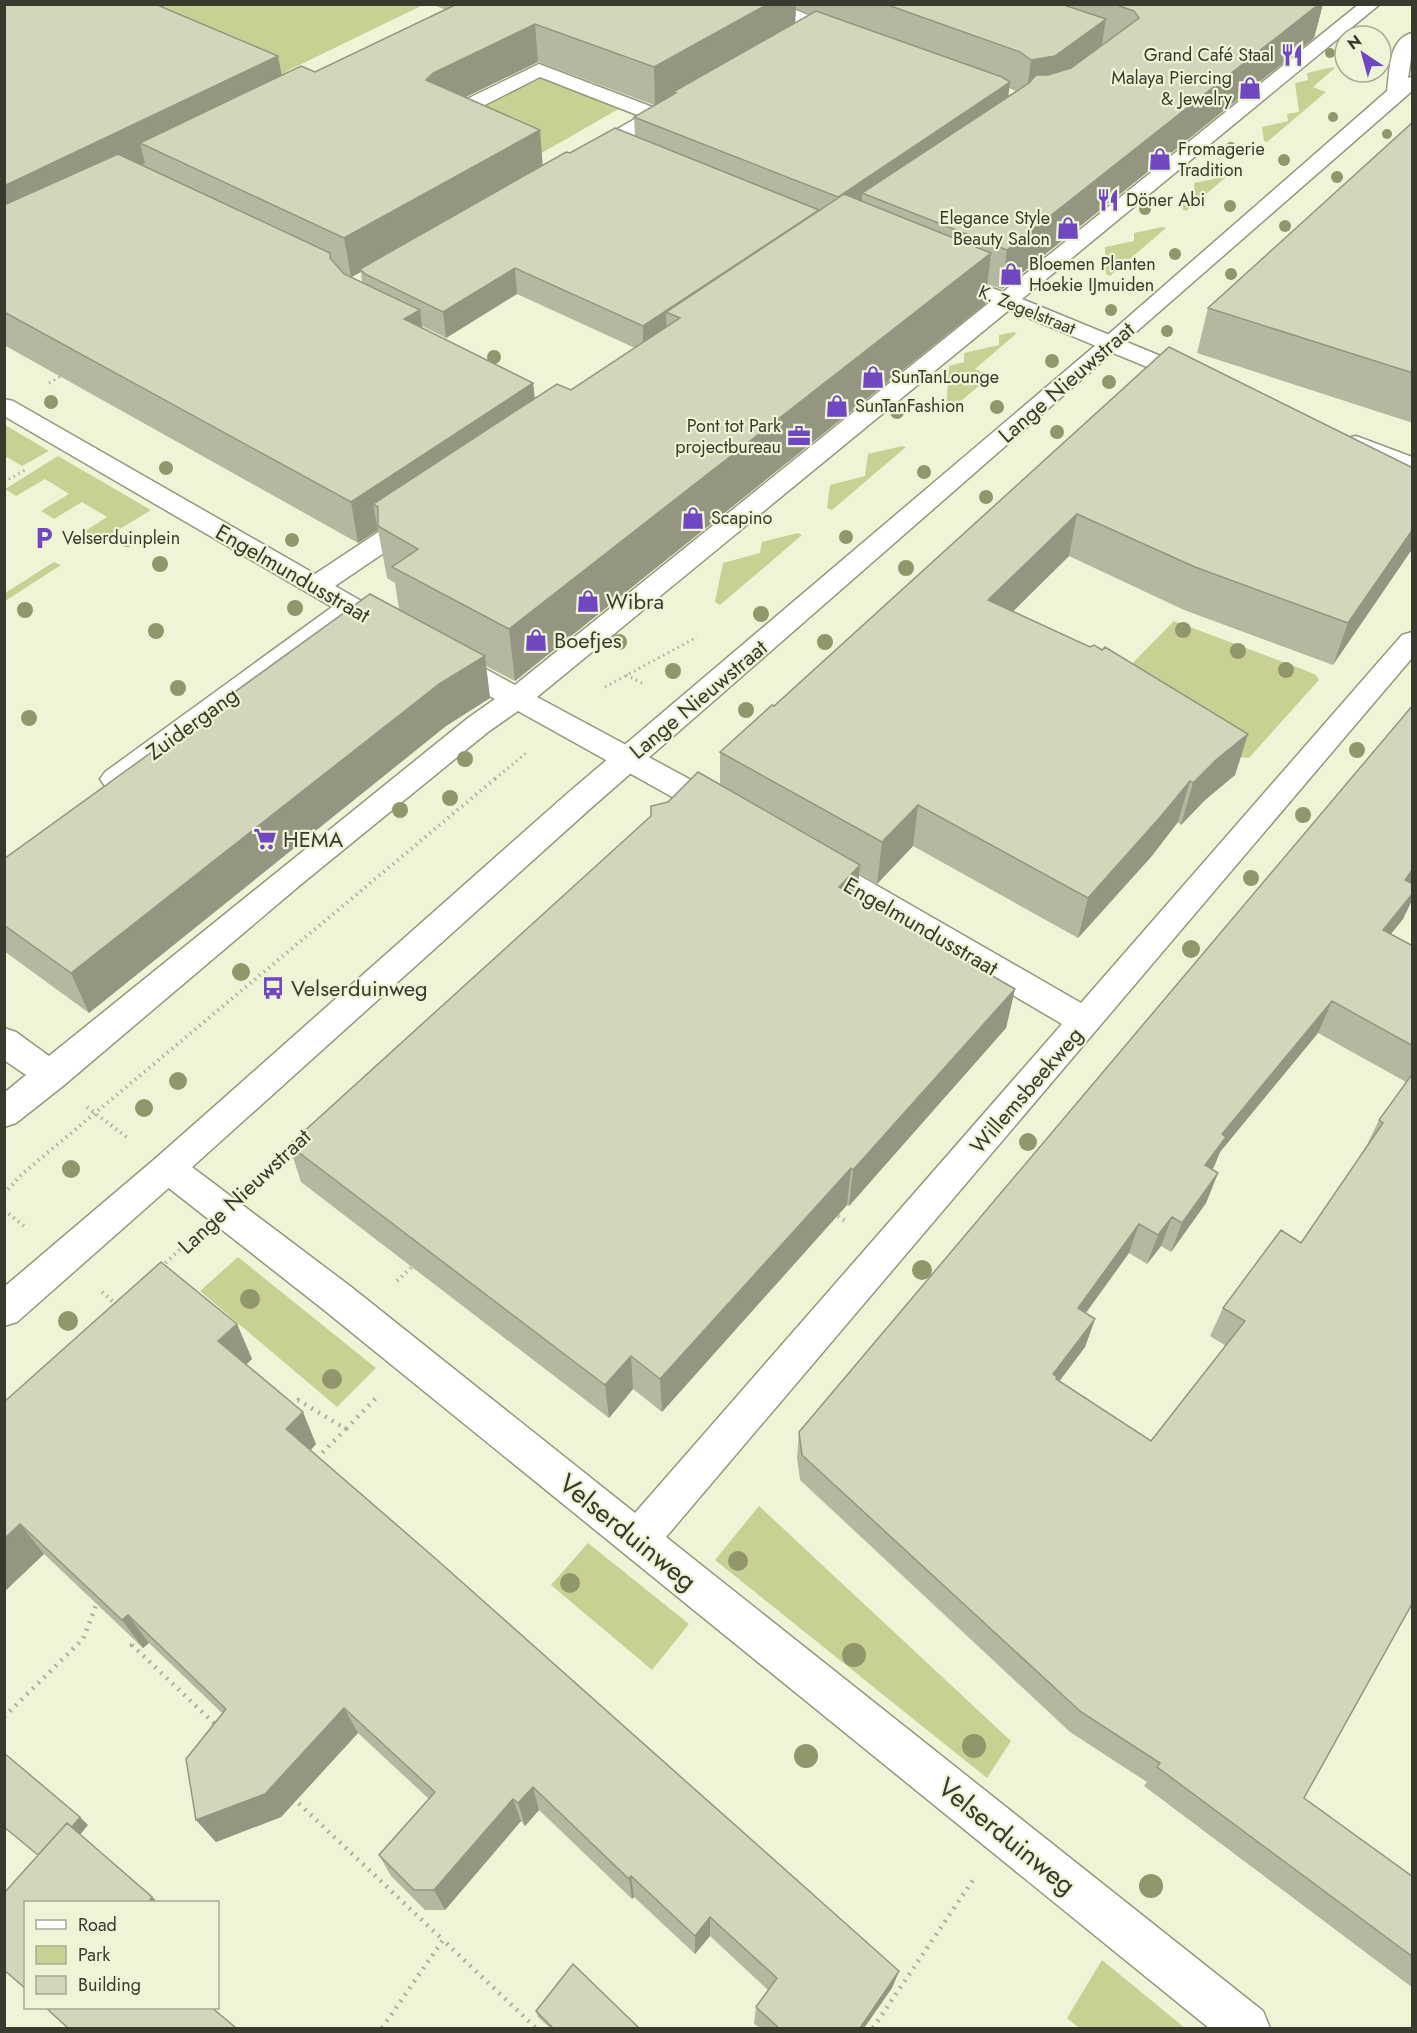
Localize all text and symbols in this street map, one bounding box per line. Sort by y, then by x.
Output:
north arrow [1333,24,1393,84]
text: N [1343,29,1366,55]
place label: Grand Café Staal [1144,42,1274,68]
restaurant icon: Grand Café Staal [1279,42,1305,68]
place label: Malaya Piercing & Jewelry [1111,65,1232,112]
shop icon: Malaya Piercing & Jewelry [1237,75,1263,101]
place label: Fromagerie Tradition [1178,136,1265,183]
shop icon: Fromagerie Tradition [1147,146,1173,172]
restaurant icon: Döner Abi [1095,187,1121,213]
place label: Döner Abi [1126,187,1205,213]
place label: Elegance Style Beauty Salon [940,205,1050,252]
shop icon: Elegance Style Beauty Salon [1055,215,1081,241]
place label: Bloemen Planten Hoekie IJmuiden [1029,251,1156,298]
shop icon: Bloemen Planten Hoekie IJmuiden [998,261,1024,287]
street label: K. Zegelstraat [975,279,1080,342]
street label: Lange Nieuwstraat [991,313,1142,450]
shop icon: SunTanLounge [860,364,886,390]
place label: SunTanLounge [891,364,999,390]
shop icon: SunTanFashion [824,393,850,419]
place label: SunTanFashion [855,393,964,419]
place label: Pont tot Park projectbureau [675,413,781,460]
office icon: Pont tot Park projectbureau [786,423,812,449]
shop icon: Scapino [680,505,706,531]
place label: Scapino [711,505,773,531]
street label: Engelmundusstraat [210,516,377,631]
parking icon: Velserduinplein [31,525,57,551]
place label: Velserduinplein [62,525,180,551]
place label: Wibra [606,585,664,617]
shop icon: Wibra [575,588,601,614]
place label: Boefjes [554,624,622,656]
shop icon: Boefjes [523,627,549,653]
street label: Lange Nieuwstraat [622,631,774,766]
street label: Zuidergang [139,679,245,767]
place label: HEMA [283,823,344,855]
supermarket icon: HEMA [252,826,278,852]
street label: Engelmundusstraat [838,869,1005,984]
place label: Velserduinweg [291,972,428,1004]
bus stop icon: Velserduinweg [260,975,286,1001]
street label: Willemsbeekweg [962,1020,1090,1160]
street label: Lange Nieuwstraat [170,1120,318,1261]
street label: Velserduinweg [551,1464,705,1600]
street label: Velserduinweg [930,1768,1084,1904]
legend [24,1901,219,2009]
text: Road [78,1912,117,1938]
text: Park [78,1942,110,1968]
text: Building [78,1972,141,1998]

